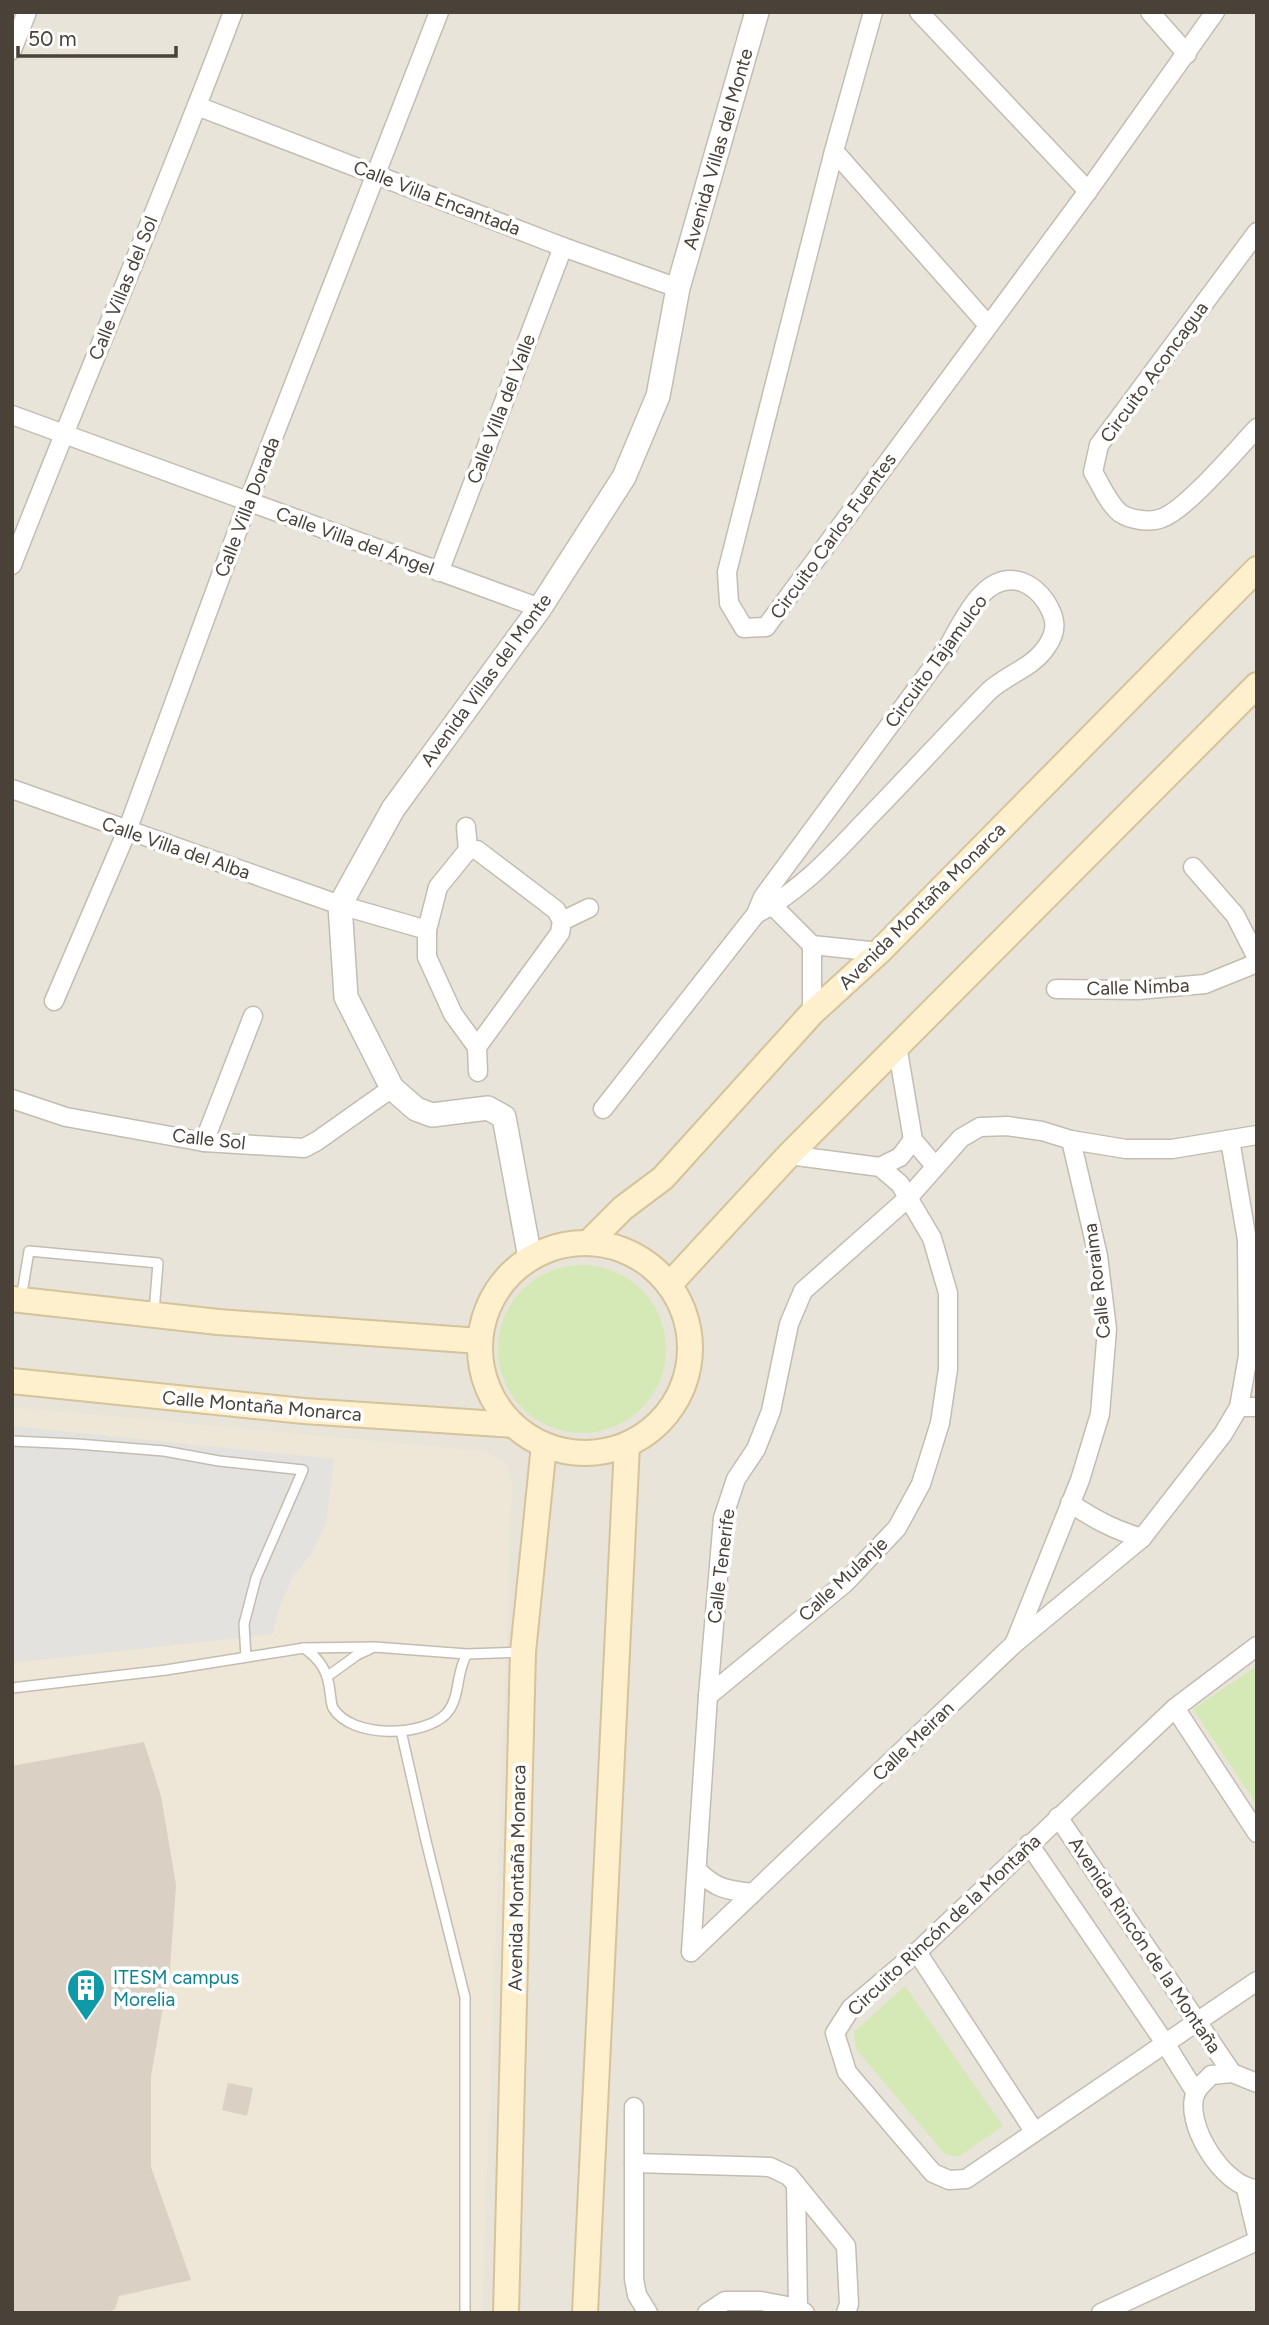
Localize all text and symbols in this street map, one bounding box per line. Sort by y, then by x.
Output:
scale bar [18,14,175,58]
text: 50 m [28,26,77,51]
street label: Avenida Villas del Monte [678,46,758,252]
street label: Calle Villa Encantada [350,156,524,240]
street label: Calle Villas del Sol [84,213,162,363]
street label: Circuito Aconcagua [1095,297,1213,447]
street label: Calle Villa del Valle [462,331,540,487]
street label: Calle Villa Dorada [210,434,284,580]
street label: Circuito Carlos Fuentes [765,449,901,623]
street label: Calle Villa del Ángel [273,502,437,580]
street label: Avenida Villas del Monte [416,589,556,771]
street label: Circuito Tajamulco [880,590,992,732]
street label: Calle Villa del Alba [99,812,253,884]
street label: Avenida Montaña Monarca [834,818,1010,994]
street label: Calle Nimba [1086,974,1190,1000]
street label: Calle Sol [171,1124,247,1154]
street label: Calle Roraima [1079,1222,1115,1340]
street label: Calle Montaña Monarca [161,1386,363,1426]
street label: Calle Tenerife [703,1507,739,1625]
street label: Calle Mulanje [794,1532,892,1626]
street label: Calle Meiran [867,1696,959,1786]
street label: Avenida Montaña Monarca [504,1765,530,1991]
street label: Circuito Rincón de la Montaña [843,1829,1045,2021]
street label: Avenida Rincón de la Montaña [1064,1832,1226,2058]
place label: ITESM campus Morelia [113,1966,239,2011]
building icon: ITESM campus Morelia [65,1967,107,2022]

